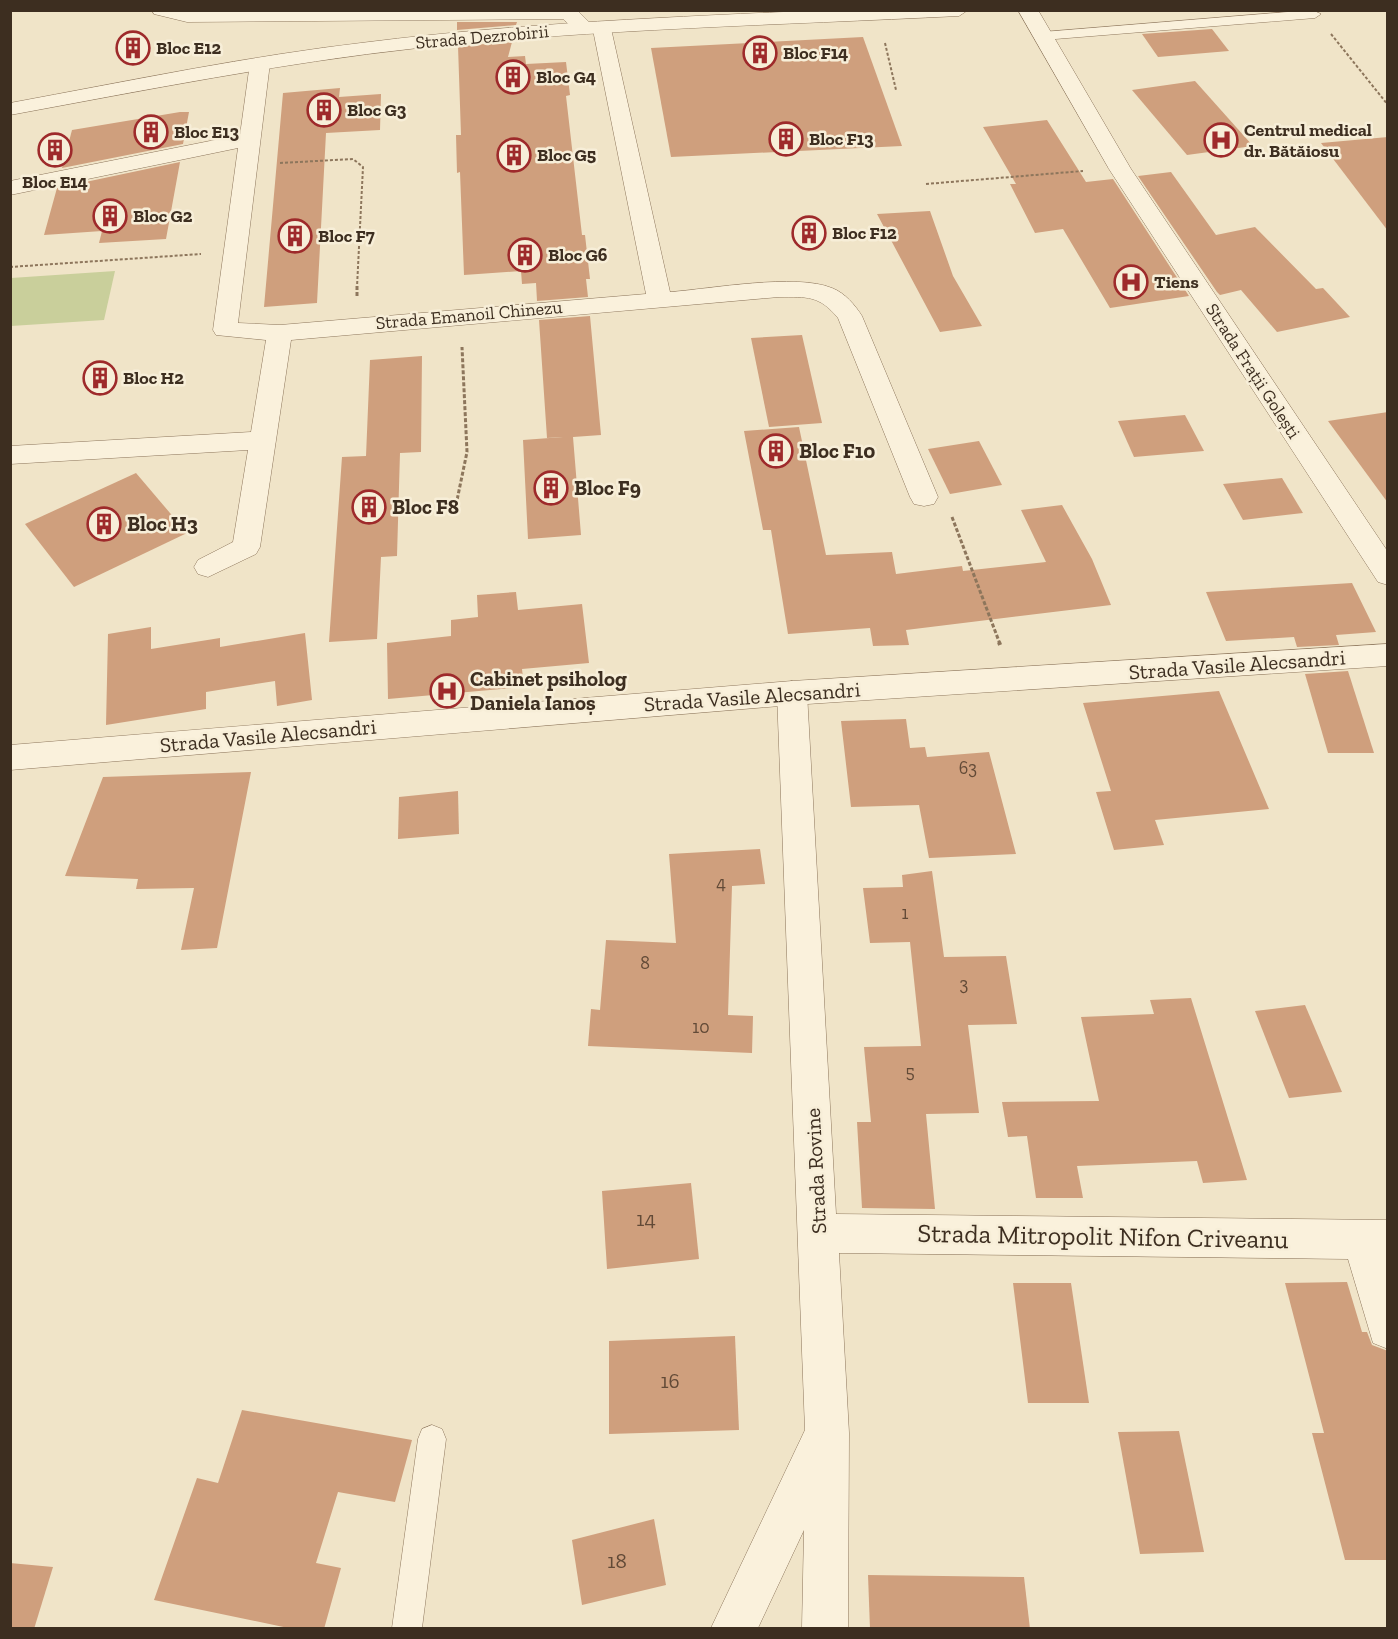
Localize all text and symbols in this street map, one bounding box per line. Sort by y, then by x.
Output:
street label: Strada Dezrobirii [414,20,550,54]
building icon: Bloc E12 [115,30,151,66]
building icon: Bloc F14 [742,35,778,71]
place label: Bloc E12 [156,37,222,59]
place label: Bloc F14 [783,42,848,64]
building icon: Bloc G4 [495,59,531,95]
place label: Bloc G4 [536,66,596,88]
building icon: Bloc G3 [306,92,342,128]
place label: Bloc G3 [347,99,407,121]
building icon: Bloc E13 [133,114,169,150]
place label: Centrul medical dr. Bătăiosu [1244,119,1372,162]
place label: Bloc E13 [174,121,240,143]
building icon: Bloc F13 [768,121,804,157]
hospital icon: Centrul medical dr. Bătăiosu [1203,122,1239,158]
place label: Bloc F13 [809,128,874,150]
building icon: Bloc E14 [37,132,73,168]
building icon: Bloc G5 [496,137,532,173]
place label: Bloc G5 [537,144,596,166]
place label: Bloc E14 [22,171,88,193]
building icon: Bloc G2 [92,198,128,234]
place label: Bloc G2 [133,205,193,227]
building icon: Bloc F12 [791,215,827,251]
building icon: Bloc F7 [277,218,313,254]
place label: Bloc F12 [832,222,897,244]
place label: Bloc F7 [318,225,375,247]
building icon: Bloc G6 [507,237,543,273]
place label: Bloc G6 [548,244,608,266]
hospital icon: Tiens [1113,264,1149,300]
place label: Tiens [1154,271,1199,293]
street label: Strada Emanoil Chinezu [375,296,563,334]
street label: Strada Frații Golești [1201,299,1305,443]
building icon: Bloc H2 [82,360,118,396]
place label: Bloc H2 [123,367,184,389]
building icon: Bloc F10 [758,433,794,469]
place label: Bloc F10 [799,438,875,463]
building icon: Bloc F9 [533,470,569,506]
place label: Bloc F9 [574,475,641,500]
building icon: Bloc F8 [351,489,387,525]
place label: Bloc F8 [392,494,459,519]
building icon: Bloc H3 [86,506,122,542]
place label: Bloc H3 [127,511,198,536]
street label: Strada Vasile Alecsandri [1128,644,1346,685]
place label: Cabinet psiholog Daniela Ianoș [470,666,627,715]
hospital icon: Cabinet psiholog Daniela Ianoș [429,673,465,709]
street label: Strada Vasile Alecsandri [643,676,861,717]
street label: Strada Vasile Alecsandri [159,714,377,757]
house number: 63 [959,757,977,779]
house number: 4 [716,872,726,894]
house number: 1 [902,902,909,924]
house number: 8 [640,952,650,974]
house number: 3 [960,973,969,995]
house number: 10 [692,1016,710,1038]
house number: 5 [905,1061,915,1083]
street label: Strada Rovine [800,1107,831,1235]
house number: 14 [636,1206,656,1231]
street label: Strada Mitropolit Nifon Criveanu [917,1217,1289,1255]
house number: 16 [660,1368,680,1393]
house number: 18 [607,1548,627,1573]

